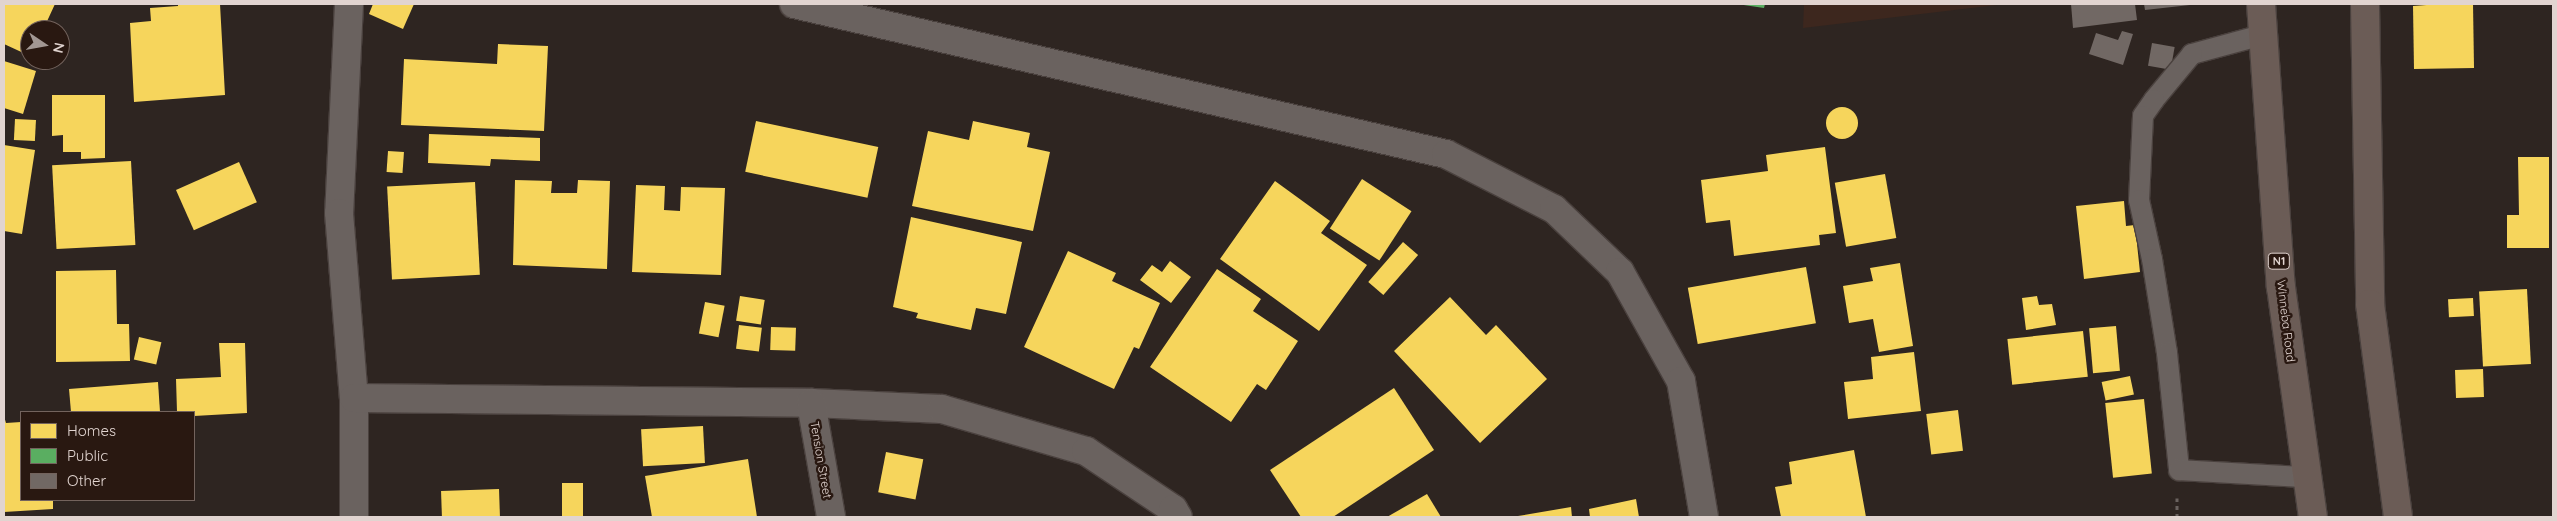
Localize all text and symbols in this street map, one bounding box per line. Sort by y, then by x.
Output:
north arrow [20,20,70,70]
text: N [49,41,69,55]
road number: N1 [2268,252,2290,270]
street label: Winneba Road [2274,279,2298,363]
legend [20,411,195,501]
street label: Tension Street [807,420,835,500]
text: Homes [67,421,116,440]
text: Public [67,446,108,465]
text: Other [67,471,106,490]

